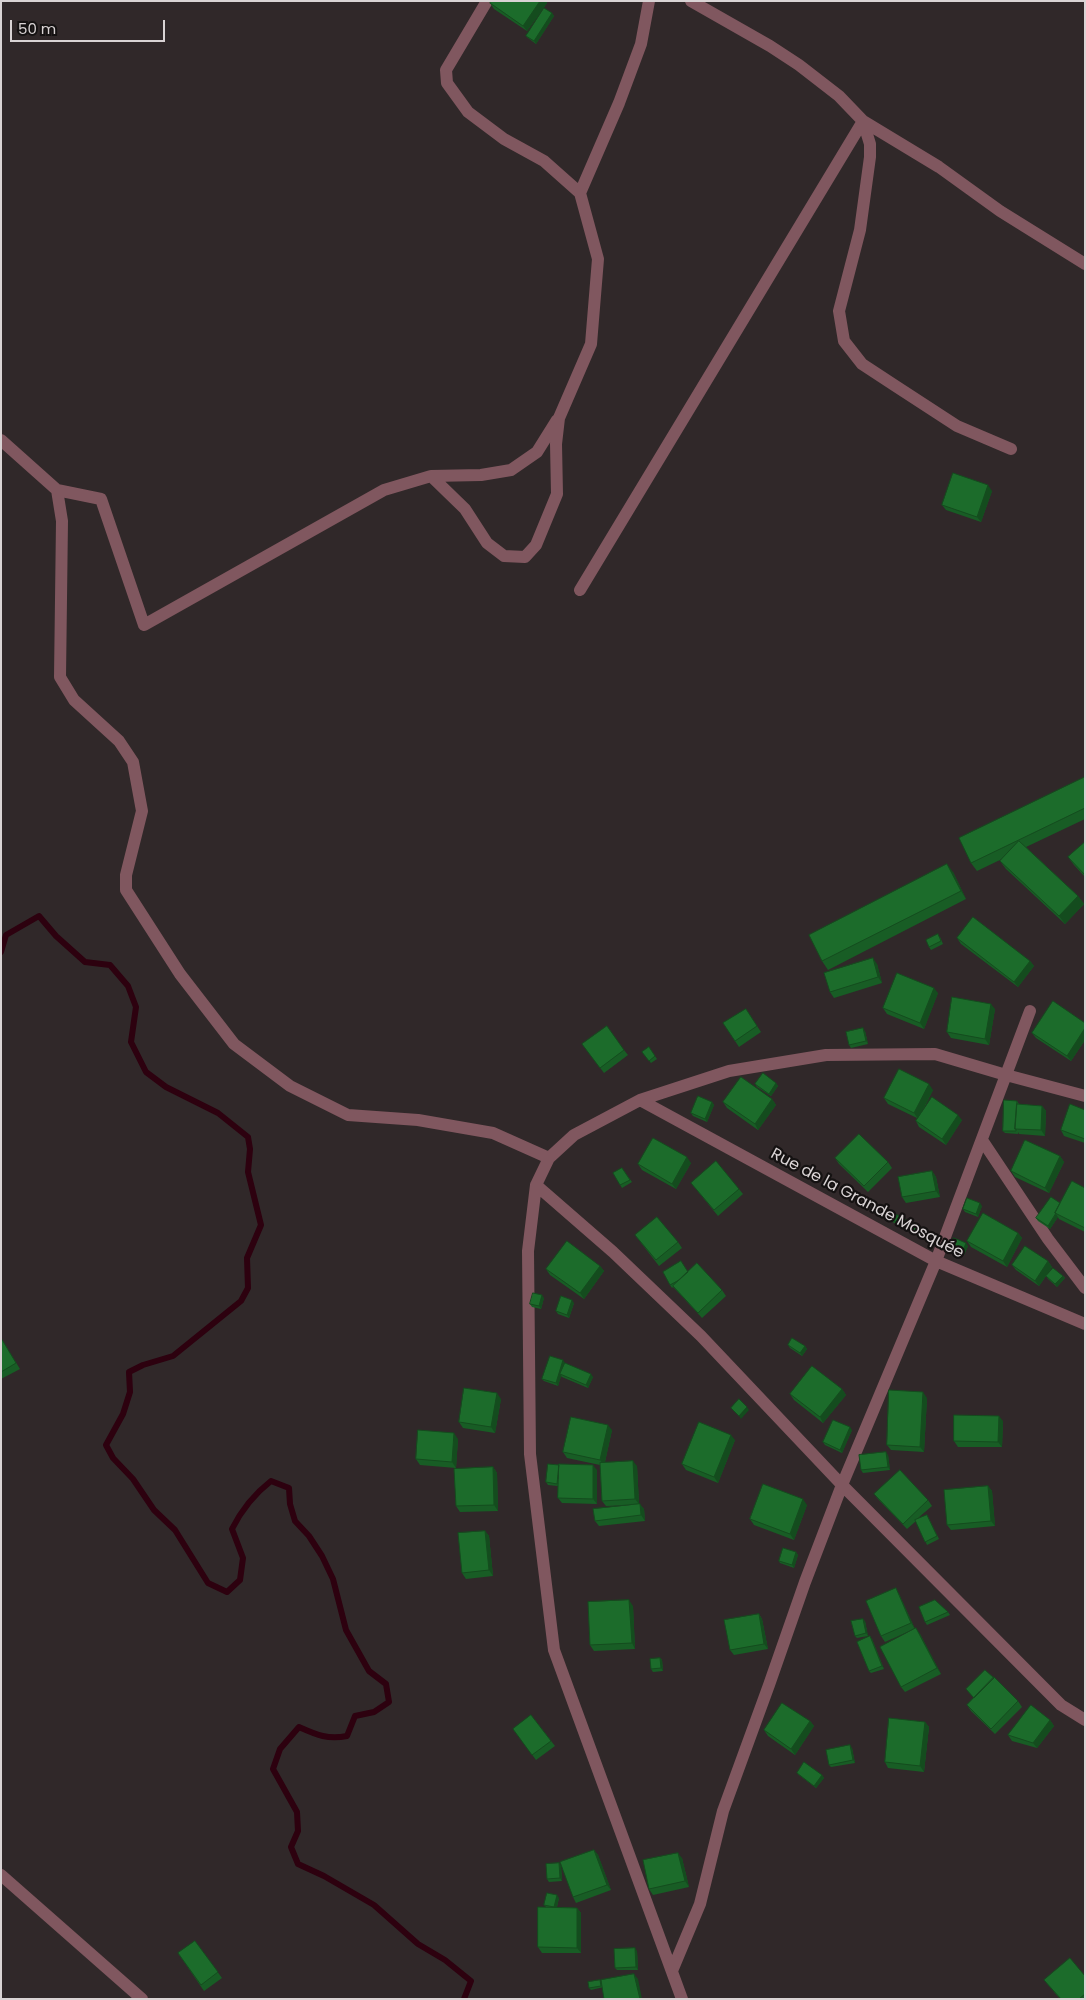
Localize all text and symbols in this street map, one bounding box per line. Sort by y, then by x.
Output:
scale bar [12,10,168,42]
text: 50 m [18,18,56,39]
street label: Rue de la Grande Mosquée [767,1145,967,1263]

